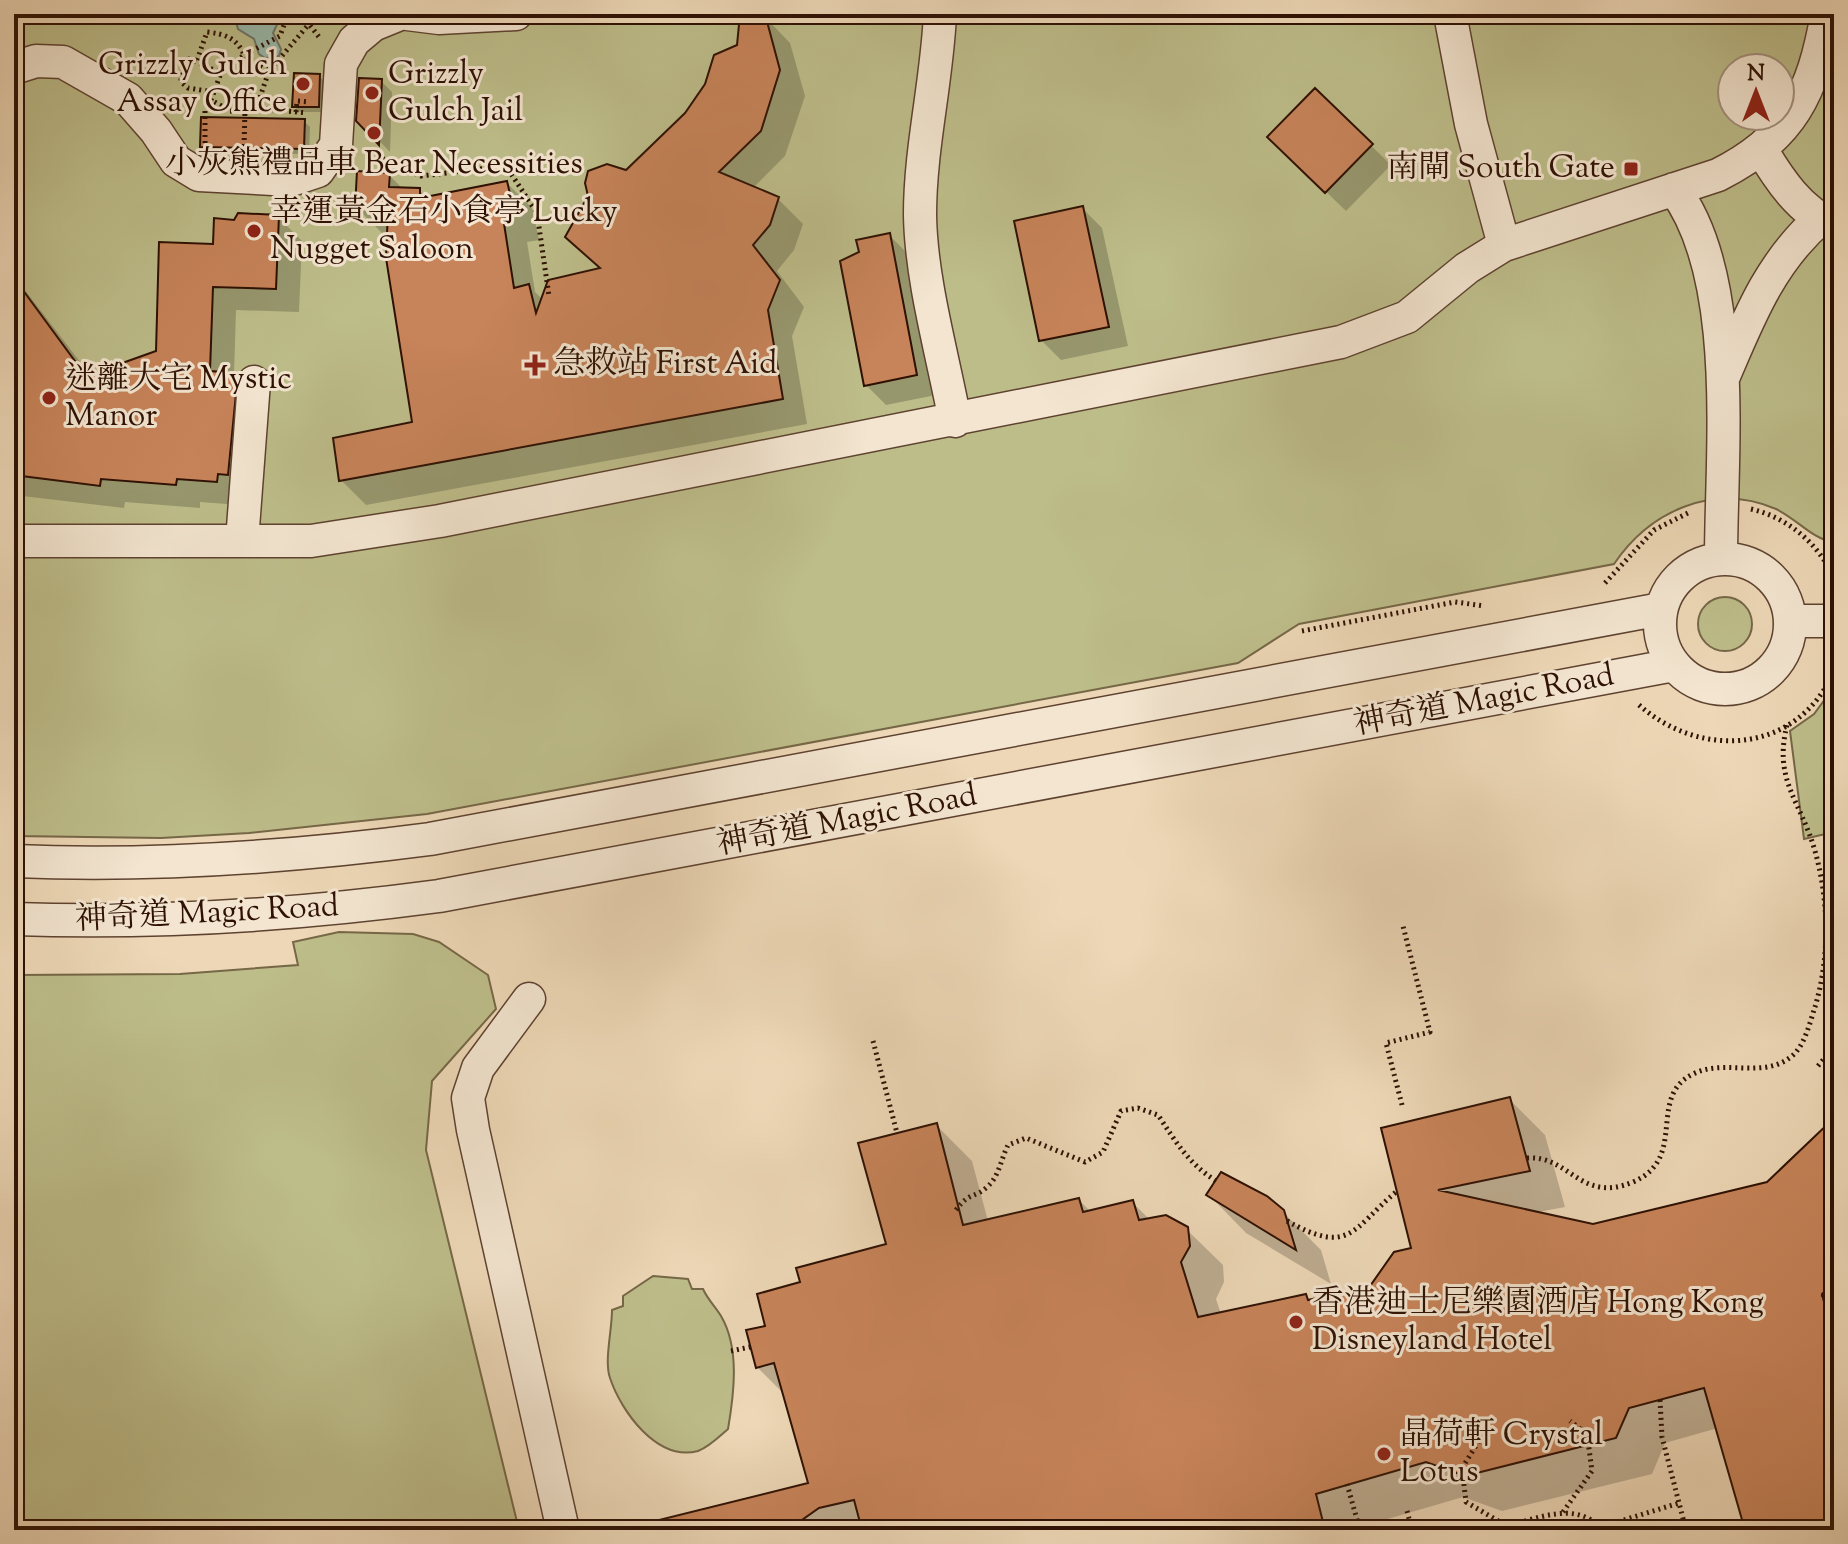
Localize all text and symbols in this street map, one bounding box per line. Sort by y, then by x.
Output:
place label: Grizzly Gulch Assay Office [98,43,287,126]
place label: Grizzly Gulch Jail [388,52,523,135]
north arrow [1716,52,1796,132]
text: N [1747,59,1765,91]
marker: Grizzly Gulch Assay Office [294,75,312,93]
marker: Grizzly Gulch Jail [363,84,381,102]
marker: 小灰熊禮品車 Bear Necessities [365,124,383,142]
place label: 小灰熊禮品車 Bear Necessities [165,142,583,188]
place label: 南閘 South Gate [1386,146,1615,192]
marker: 南閘 South Gate [1622,160,1640,178]
place label: 幸運黃金石小食亭 Lucky Nugget Saloon [270,190,618,273]
marker: 幸運黃金石小食亭 Lucky Nugget Saloon [245,222,263,240]
place label: 急救站 First Aid [553,342,777,388]
marker: 急救站 First Aid [524,354,546,376]
place label: 迷離大宅 Mystic Manor [65,357,292,440]
marker: 迷離大宅 Mystic Manor [40,389,58,407]
street label: 神奇道 Magic Road [1350,653,1618,749]
street label: 神奇道 Magic Road [713,773,981,869]
street label: 神奇道 Magic Road [74,884,340,944]
place label: 香港迪士尼樂園酒店 Hong Kong Disneyland Hotel [1312,1281,1764,1364]
marker: 香港迪士尼樂園酒店 Hong Kong Disneyland Hotel [1287,1313,1305,1331]
place label: 晶荷軒 Crystal Lotus [1400,1413,1603,1496]
marker: 晶荷軒 Crystal Lotus [1375,1445,1393,1463]

